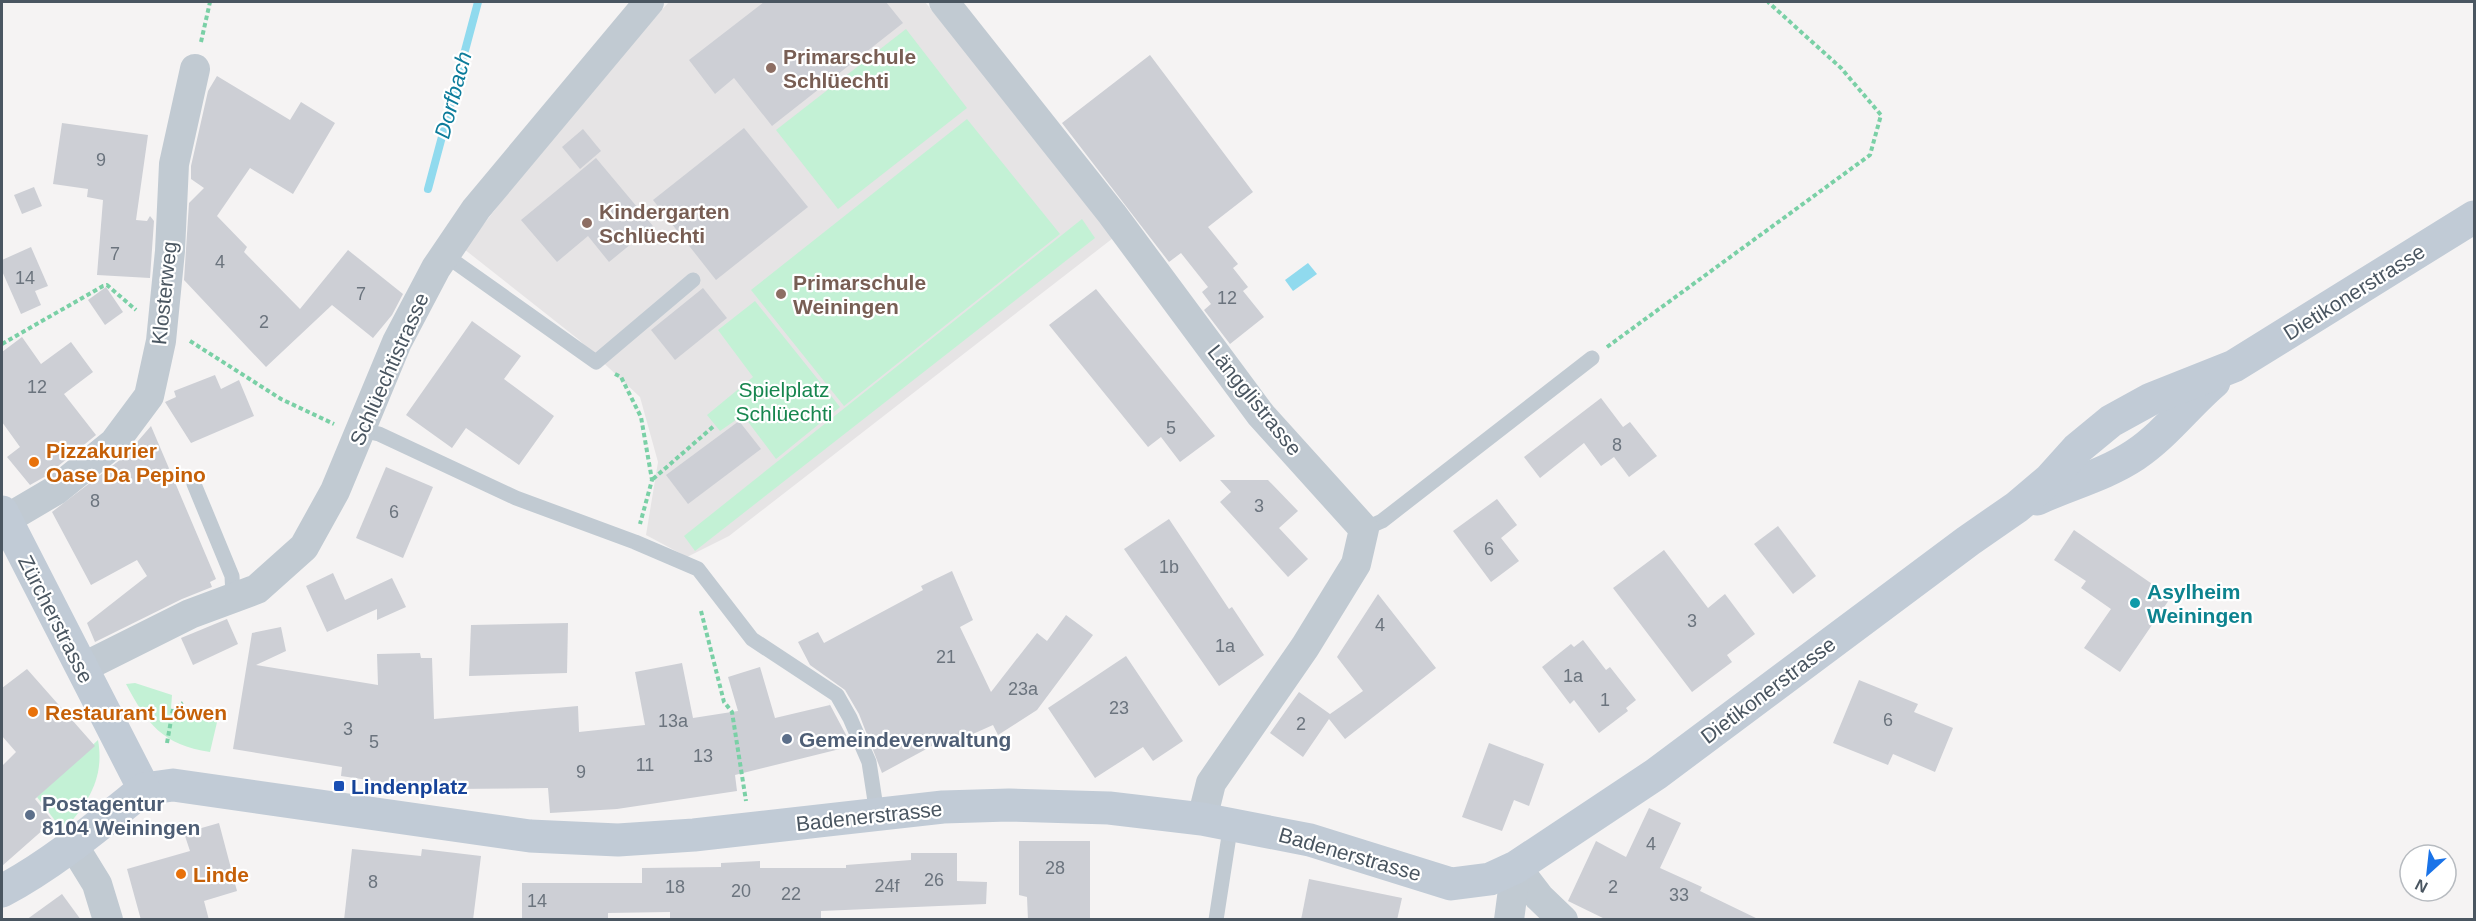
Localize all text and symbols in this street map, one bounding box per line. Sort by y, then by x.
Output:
place label: Primarschule Schlüechti [783,45,916,92]
water label: Dorfbach [429,49,477,141]
marker: Primarschule Schlüechti [764,61,778,75]
house number: 9 [96,150,106,170]
place label: Kindergarten Schlüechti [599,200,730,247]
marker: Kindergarten Schlüechti [580,216,594,230]
street label: Dietikonerstrasse [2279,239,2429,345]
street label: Klosterweg [147,240,181,346]
house number: 7 [110,244,120,264]
house number: 4 [215,252,225,272]
house number: 14 [15,268,35,288]
place label: Primarschule Weiningen [793,271,926,318]
house number: 7 [356,284,366,304]
marker: Primarschule Weiningen [774,287,788,301]
house number: 12 [1217,288,1237,308]
street label: Schlüechtistrasse [345,289,433,449]
house number: 2 [259,312,269,332]
street label: Längglistrasse [1203,340,1307,460]
house number: 12 [27,377,47,397]
park label: Spielplatz Schlüechti [736,378,832,425]
house number: 5 [1166,418,1176,438]
house number: 8 [1612,435,1622,455]
place label: Pizzakurier Oase Da Pepino [46,439,206,486]
marker: Pizzakurier Oase Da Pepino [27,455,41,469]
house number: 8 [90,491,100,511]
house number: 3 [1254,496,1264,516]
house number: 6 [389,502,399,522]
house number: 6 [1484,539,1494,559]
street label: Zürcherstrasse [14,551,98,687]
house number: 1b [1159,557,1179,577]
place label: Asylheim Weiningen [2147,580,2253,627]
marker: Asylheim Weiningen [2128,596,2142,610]
house number: 3 [1687,611,1697,631]
house number: 4 [1375,615,1385,635]
street label: Dietikonerstrasse [1696,632,1840,748]
house number: 1a [1215,636,1236,656]
house number: 21 [936,647,956,667]
house number: 1a [1563,666,1584,686]
house number: 23a [1008,679,1039,699]
house number: 1 [1600,690,1610,710]
house number: 23 [1109,698,1129,718]
place label: Restaurant Löwen [45,701,227,724]
marker: Restaurant Löwen [26,705,40,719]
house number: 6 [1883,710,1893,730]
house number: 13a [658,711,689,731]
house number: 2 [1296,714,1306,734]
house number: 3 [343,719,353,739]
place label: Gemeindeverwaltung [799,728,1011,751]
house number: 5 [369,732,379,752]
marker: Gemeindeverwaltung [780,732,794,746]
house number: 13 [693,746,713,766]
house number: 11 [636,755,654,775]
house number: 9 [576,762,586,782]
place label: Lindenplatz [351,775,468,798]
marker: Lindenplatz [332,779,346,793]
place label: Postagentur 8104 Weiningen [42,792,200,839]
street label: Badenerstrasse [795,797,943,835]
marker: Postagentur 8104 Weiningen [23,808,37,822]
street label: Badenerstrasse [1276,823,1424,885]
house number: 4 [1646,834,1656,854]
north arrow [2398,843,2458,903]
house number: 28 [1045,858,1065,878]
place label: Linde [193,863,249,886]
marker: Linde [174,867,188,881]
house number: 26 [924,870,944,890]
house number: 8 [368,872,378,892]
house number: 24f [874,876,901,896]
text: N [2412,876,2430,896]
house number: 18 [665,877,685,897]
house number: 2 [1608,877,1618,897]
house number: 20 [731,881,751,901]
house number: 22 [781,884,801,904]
house number: 33 [1669,885,1689,905]
house number: 14 [527,891,547,911]

